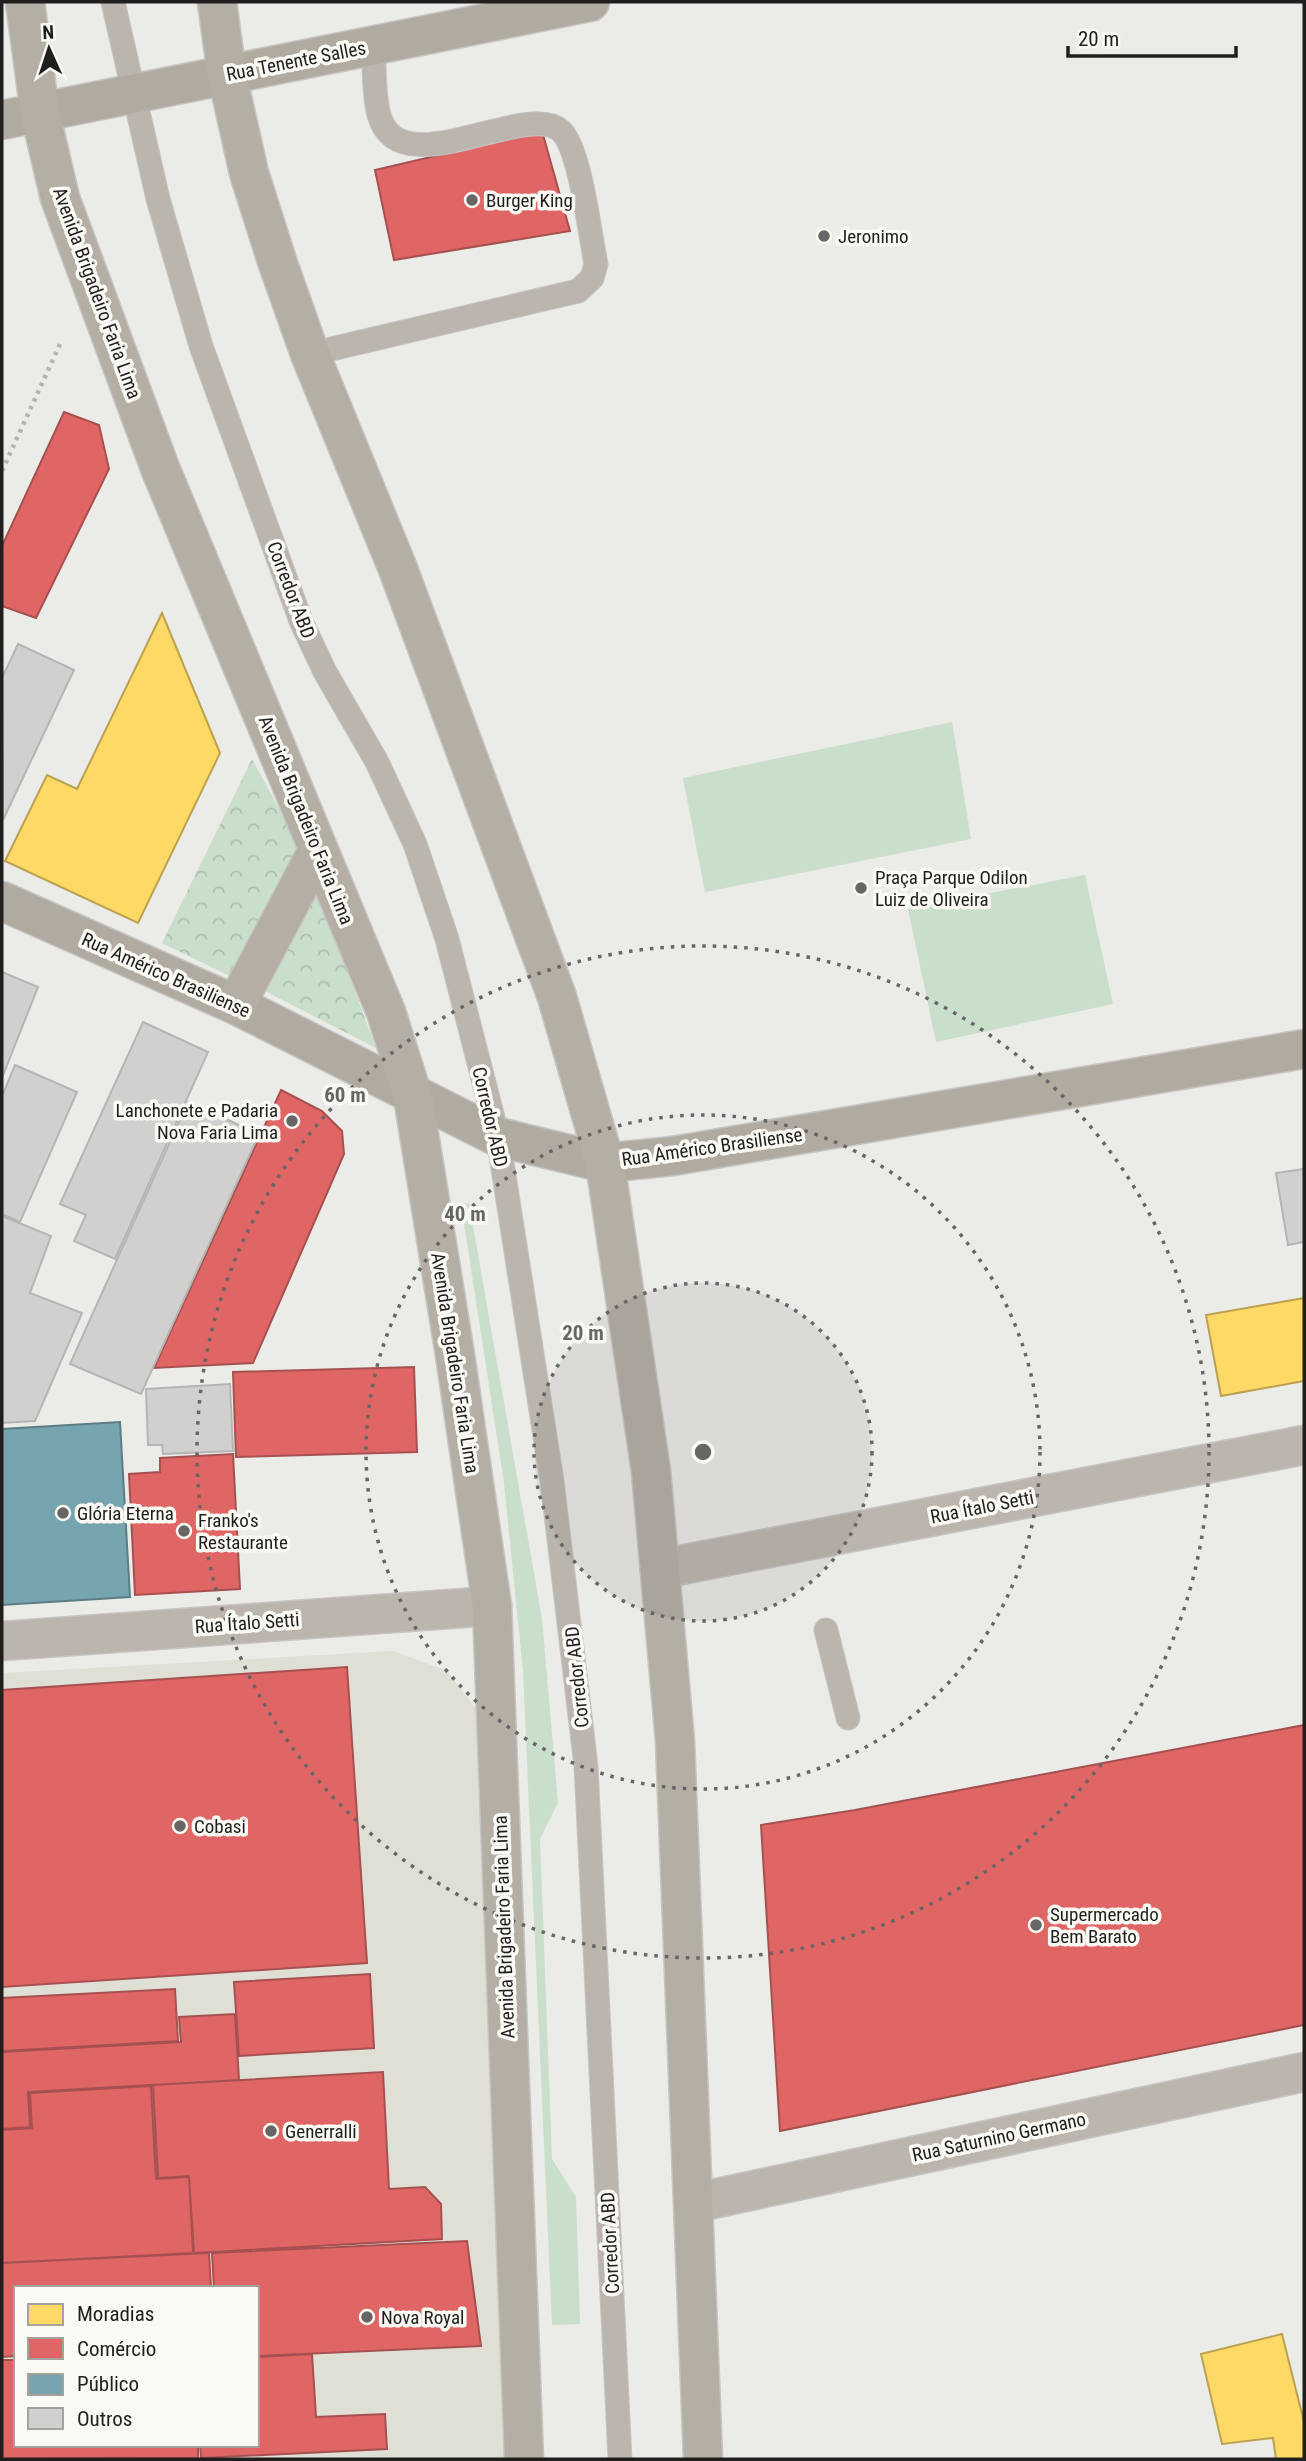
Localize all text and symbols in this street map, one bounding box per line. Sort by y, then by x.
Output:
north arrow [14,14,84,84]
scale bar [1068,14,1236,58]
text: N [42,21,55,44]
text: 20 m [1078,27,1119,51]
street label: Rua Tenente Salles [224,36,368,86]
street label: Avenida Brigadeiro Faria Lima [48,184,146,402]
place label: Burger King [486,189,573,212]
marker: Burger King [464,192,480,208]
place label: Jeronimo [838,225,909,248]
marker: Jeronimo [816,228,832,244]
street label: Corredor ABD [262,538,320,642]
street label: Avenida Brigadeiro Faria Lima [253,712,359,928]
place label: Praça Parque Odilon Luiz de Oliveira [875,866,1028,911]
marker: Praça Parque Odilon Luiz de Oliveira [853,880,869,896]
street label: Rua Américo Brasiliense [78,927,254,1023]
street label: Corredor ABD [467,1065,513,1169]
text: 60 m [324,1083,366,1107]
place label: Lanchonete e Padaria Nova Faria Lima [116,1099,278,1144]
marker: Lanchonete e Padaria Nova Faria Lima [284,1113,300,1129]
street label: Rua Américo Brasiliense [620,1123,804,1171]
text: 40 m [444,1202,486,1226]
street label: Avenida Brigadeiro Faria Lima [426,1251,484,1475]
text: 20 m [562,1321,604,1345]
centre of rings [691,1440,715,1464]
street label: Rua Ítalo Setti [928,1486,1036,1528]
place label: Glória Eterna [77,1502,174,1525]
marker: Glória Eterna [55,1505,71,1521]
place label: Franko's Restaurante [198,1509,288,1554]
marker: Franko's Restaurante [176,1523,192,1539]
street label: Rua Ítalo Setti [194,1608,300,1638]
street label: Corredor ABD [560,1625,594,1729]
place label: Cobasi [194,1815,246,1838]
street label: Avenida Brigadeiro Faria Lima [489,1815,519,2039]
marker: Cobasi [172,1818,188,1834]
place label: Supermercado Bem Barato [1050,1903,1159,1948]
marker: Supermercado Bem Barato [1028,1917,1044,1933]
street label: Rua Saturnino Germano [910,2107,1088,2167]
place label: Generralli [285,2120,357,2143]
marker: Generralli [263,2123,279,2139]
street label: Corredor ABD [596,2192,624,2294]
legend [14,2286,259,2447]
text: Moradias [77,2302,154,2326]
place label: Nova Royal [381,2306,464,2329]
marker: Nova Royal [359,2309,375,2325]
text: Comércio [77,2337,156,2361]
text: Público [77,2372,139,2396]
text: Outros [77,2407,132,2431]

